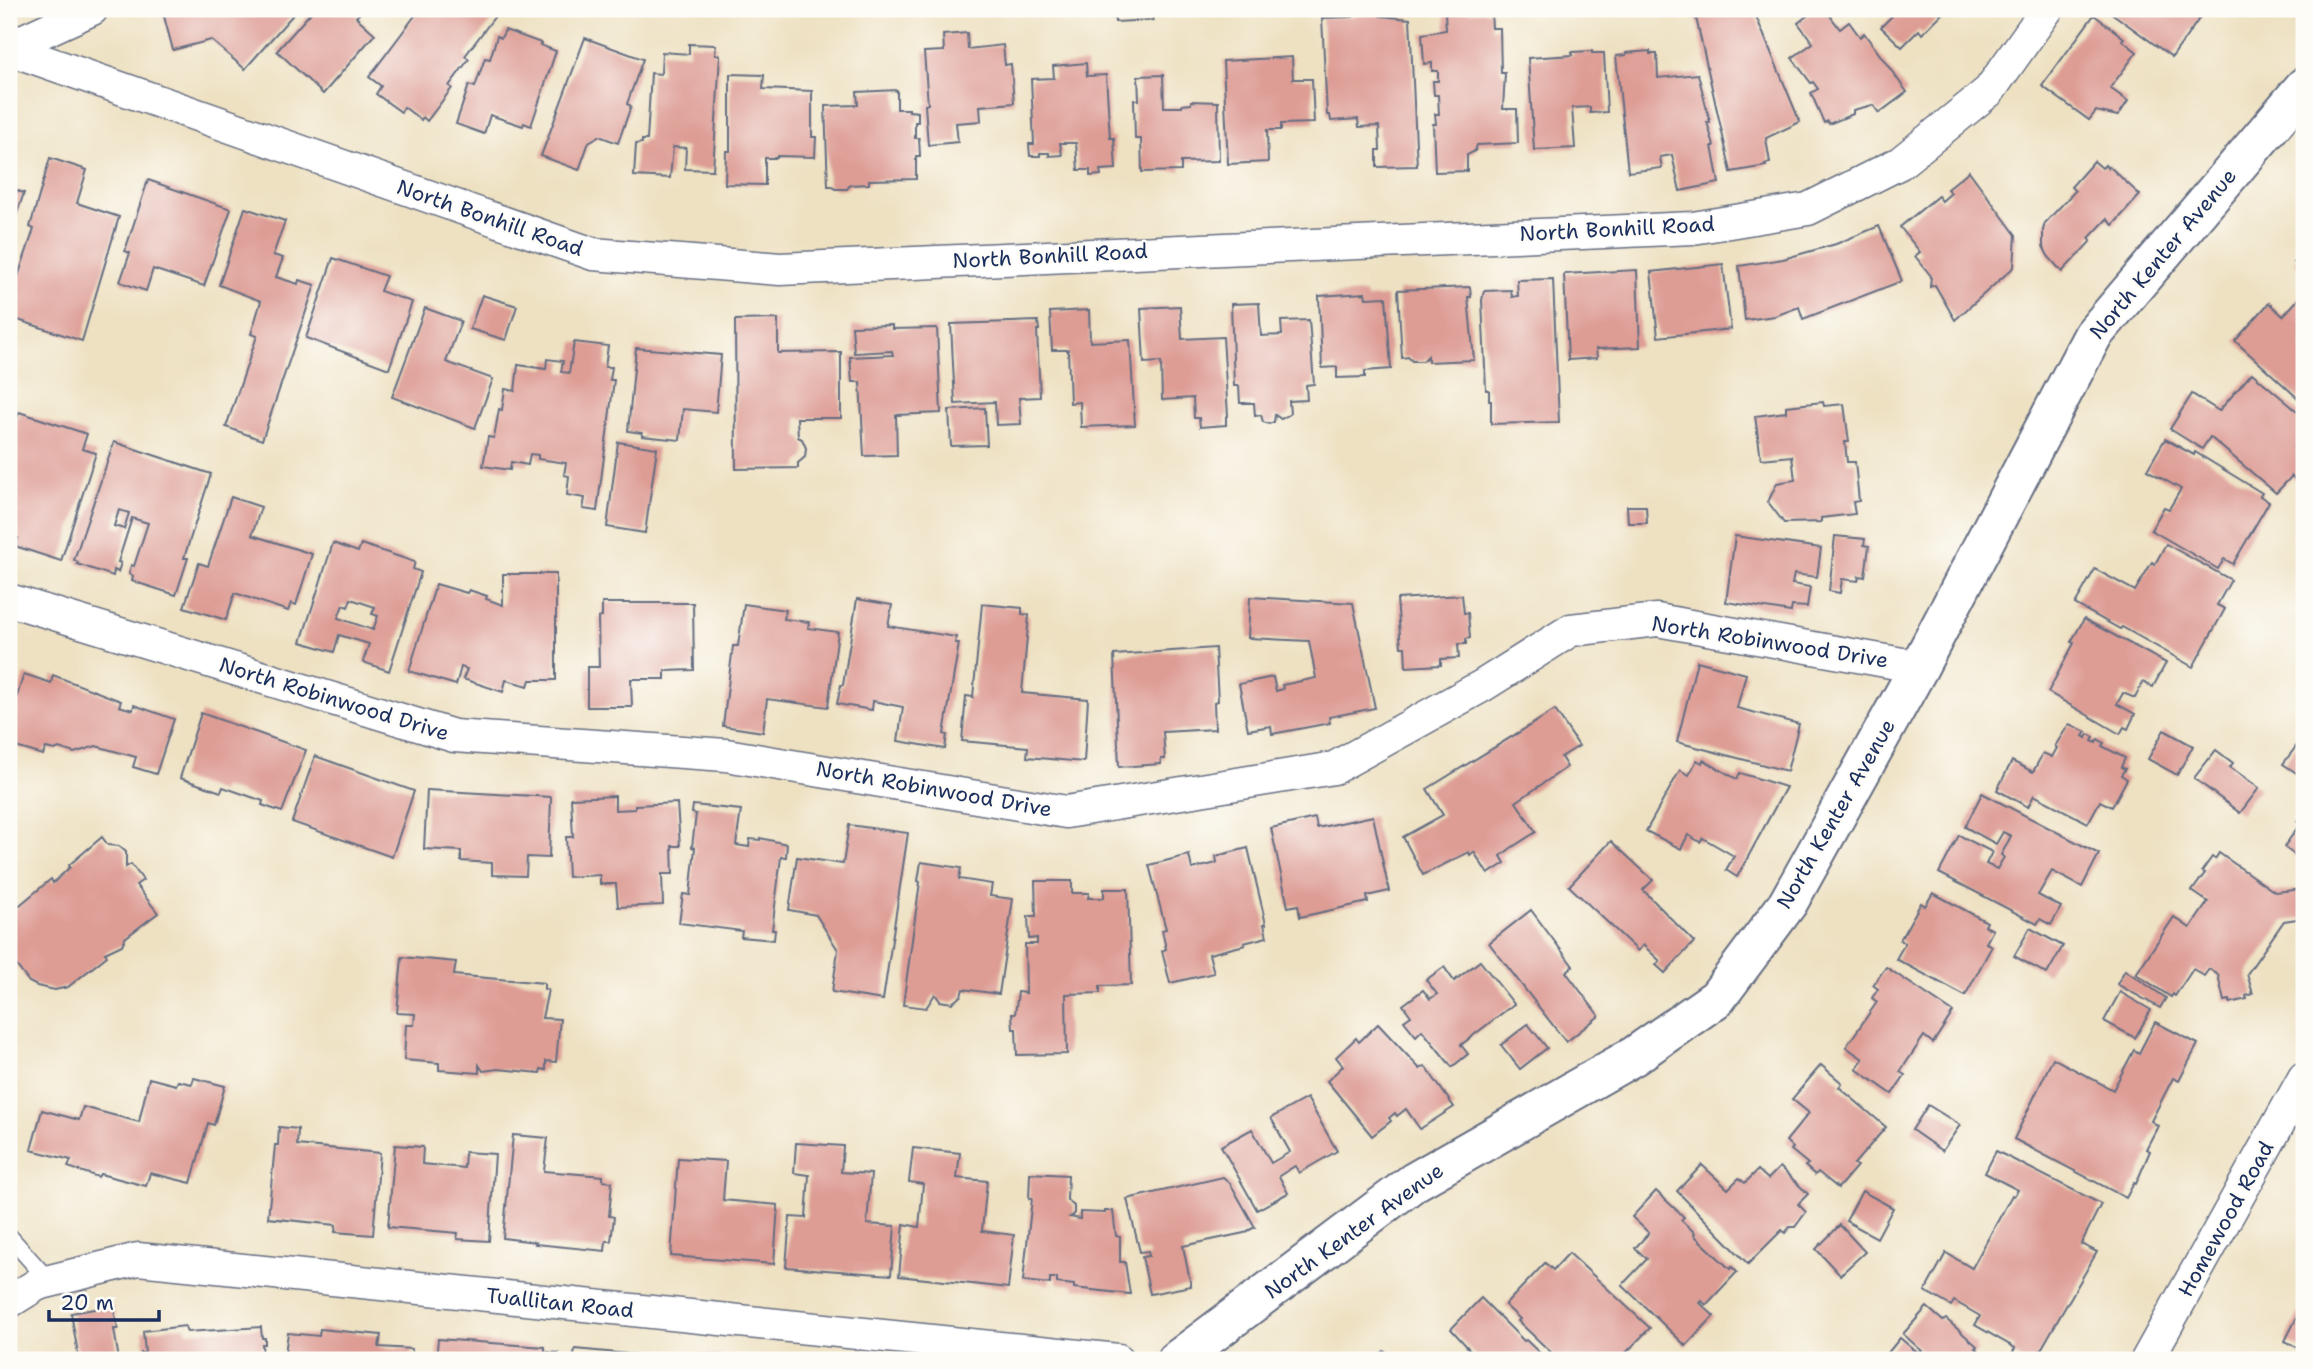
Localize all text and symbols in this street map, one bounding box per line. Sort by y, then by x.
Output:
street label: North Kenter Avenue [2083,163,2243,345]
street label: North Bonhill Road [393,173,587,263]
street label: North Bonhill Road [1519,210,1715,248]
street label: North Bonhill Road [952,237,1148,275]
street label: North Robinwood Drive [1650,609,1890,675]
street label: North Robinwood Drive [216,651,452,747]
street label: North Kenter Avenue [1770,714,1902,914]
street label: North Robinwood Drive [814,754,1054,824]
street label: Homewood Road [2172,1136,2280,1302]
street label: North Kenter Avenue [1259,1156,1449,1306]
scale bar [49,1278,159,1322]
street label: Tuallitan Road [485,1281,635,1325]
text: 20 m [60,1289,114,1317]

